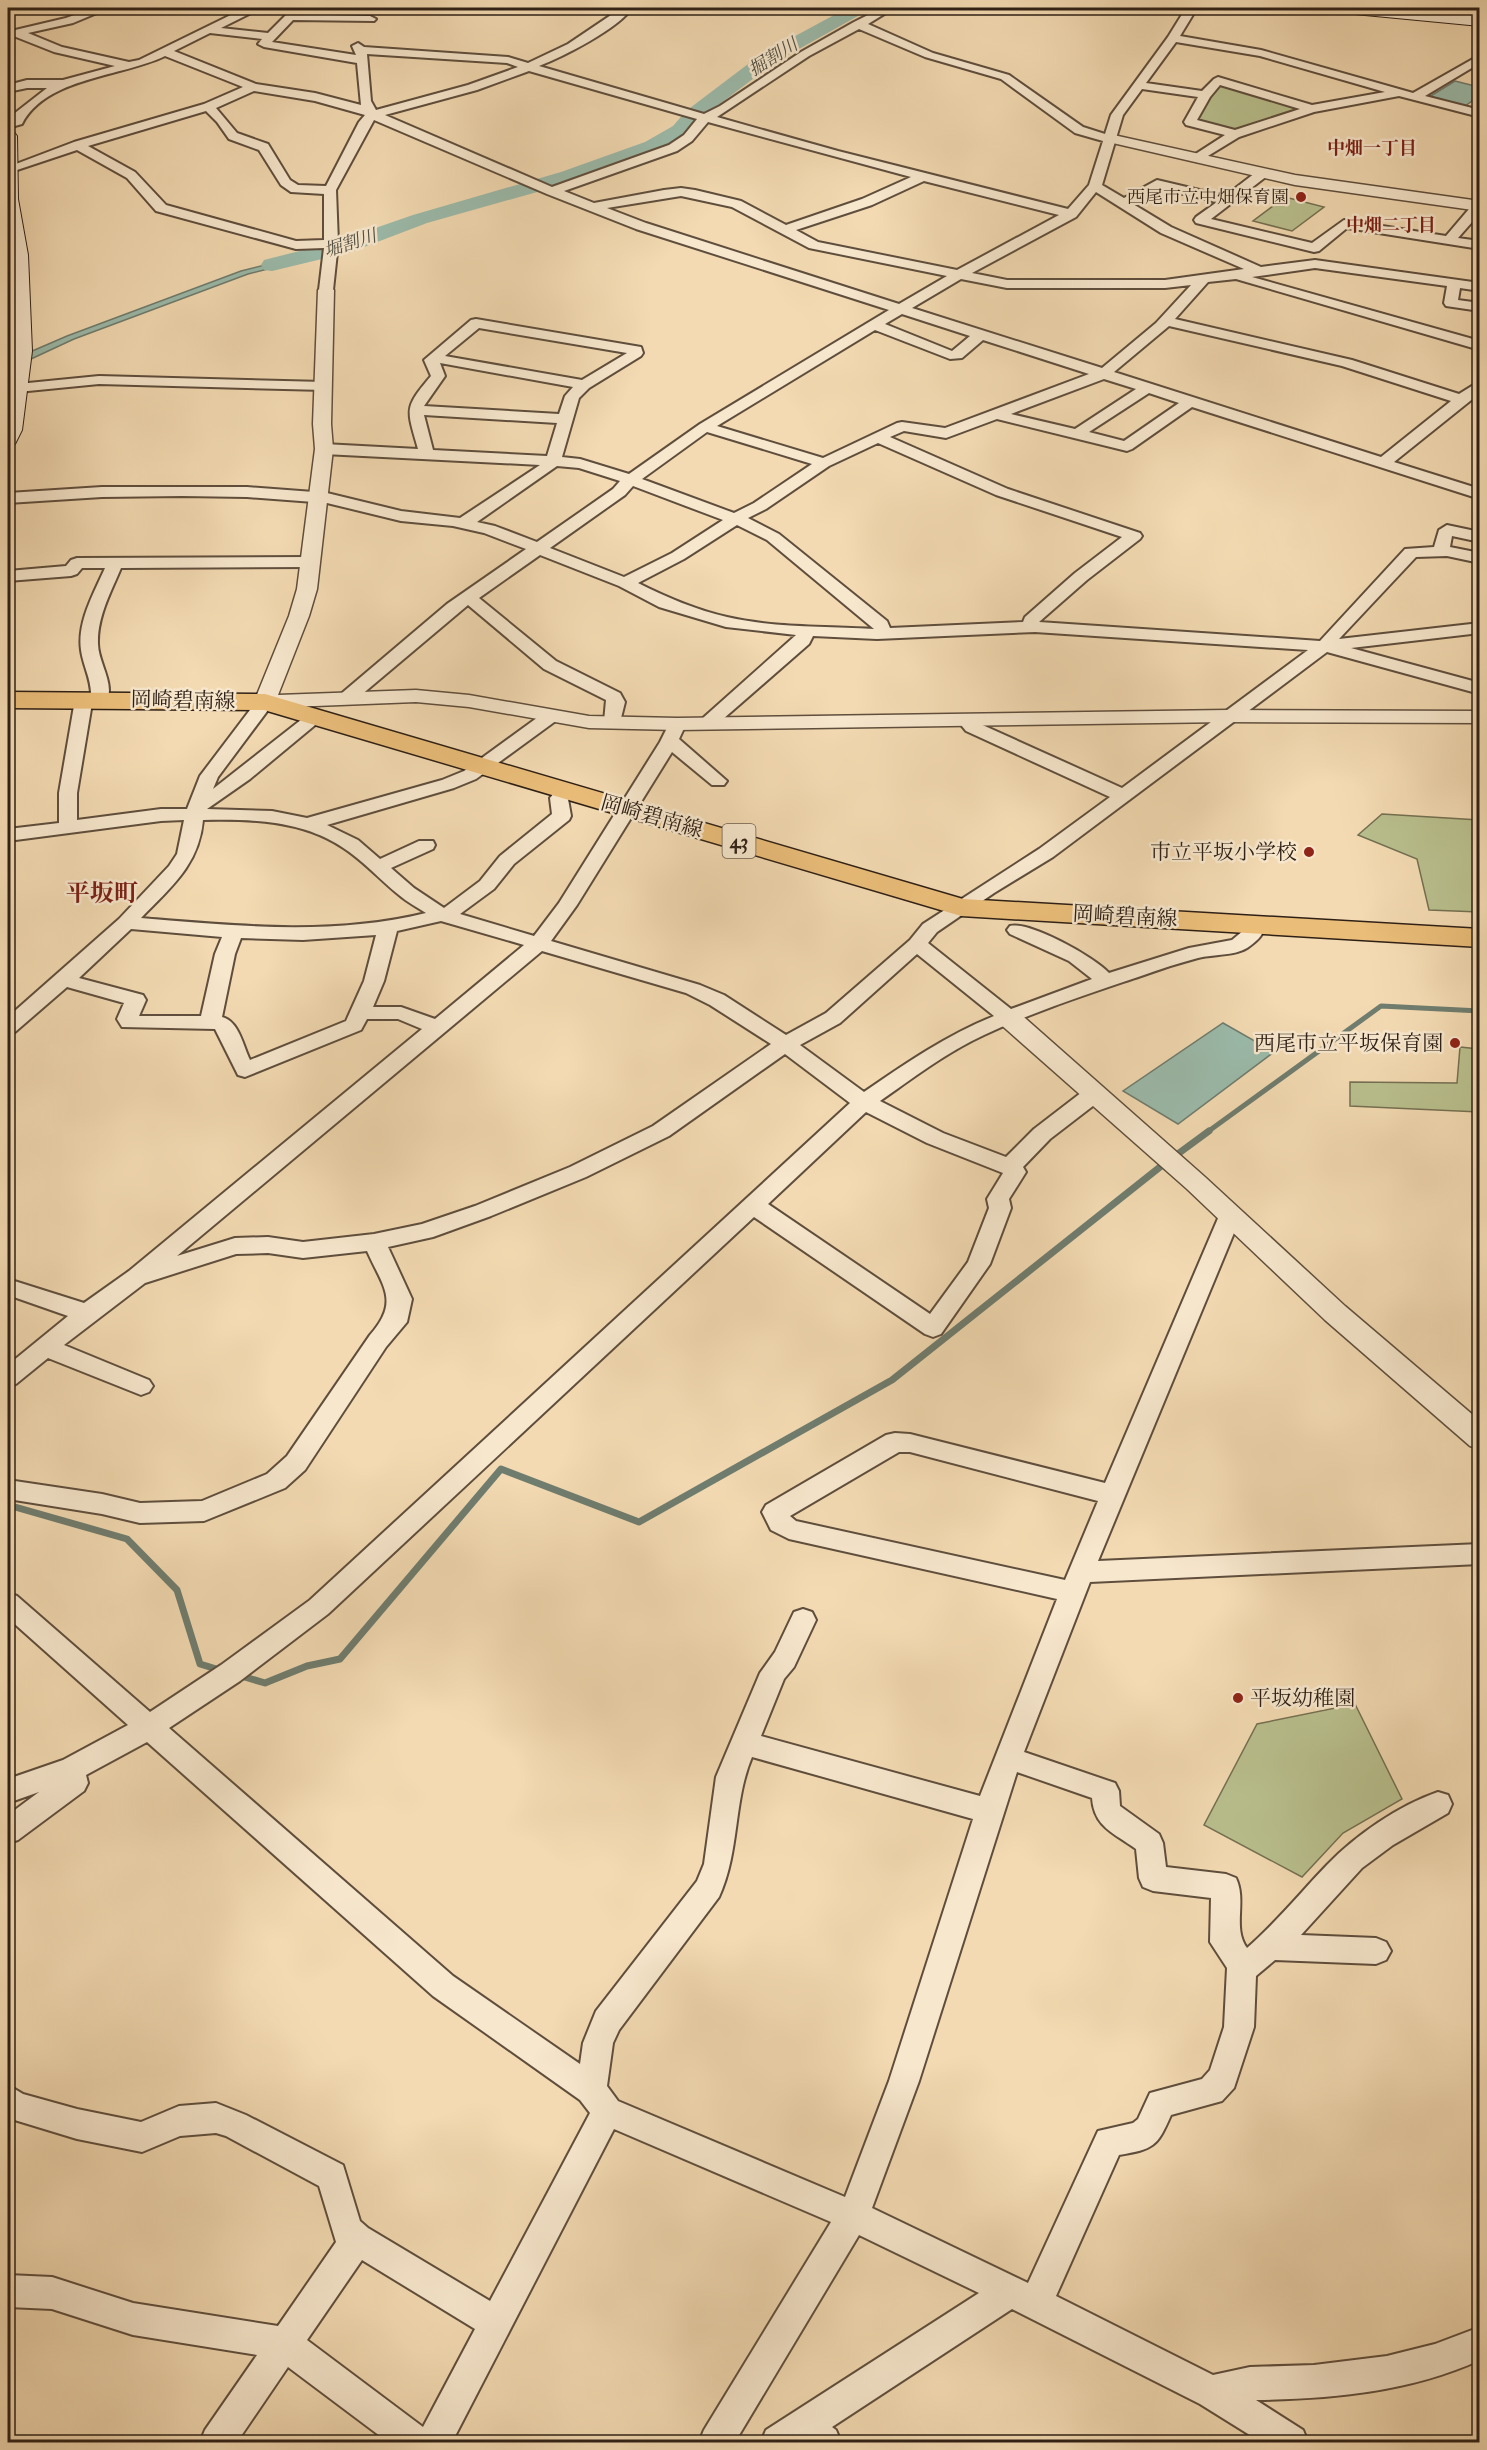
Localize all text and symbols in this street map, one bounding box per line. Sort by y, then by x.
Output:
water label: 掘割川 [744,32,804,81]
district label: 中畑一丁目 [1327,137,1417,160]
place label: 西尾市立中畑保育園 [1127,186,1289,209]
marker: 西尾市立中畑保育園 [1294,190,1308,204]
district label: 中畑二丁目 [1346,214,1436,237]
water label: 堀割川 [321,224,381,263]
street label: 岡崎碧南線 [130,686,236,715]
street label: 岡崎碧南線 [598,789,706,844]
road number: 43 [722,824,756,858]
place label: 市立平坂小学校 [1150,839,1297,866]
marker: 市立平坂小学校 [1302,845,1316,859]
district label: 平坂町 [66,878,138,909]
street label: 岡崎碧南線 [1072,900,1178,933]
place label: 西尾市立平坂保育園 [1254,1030,1443,1057]
marker: 西尾市立平坂保育園 [1448,1036,1462,1050]
place label: 平坂幼稚園 [1250,1685,1355,1712]
marker: 平坂幼稚園 [1231,1691,1245,1705]

